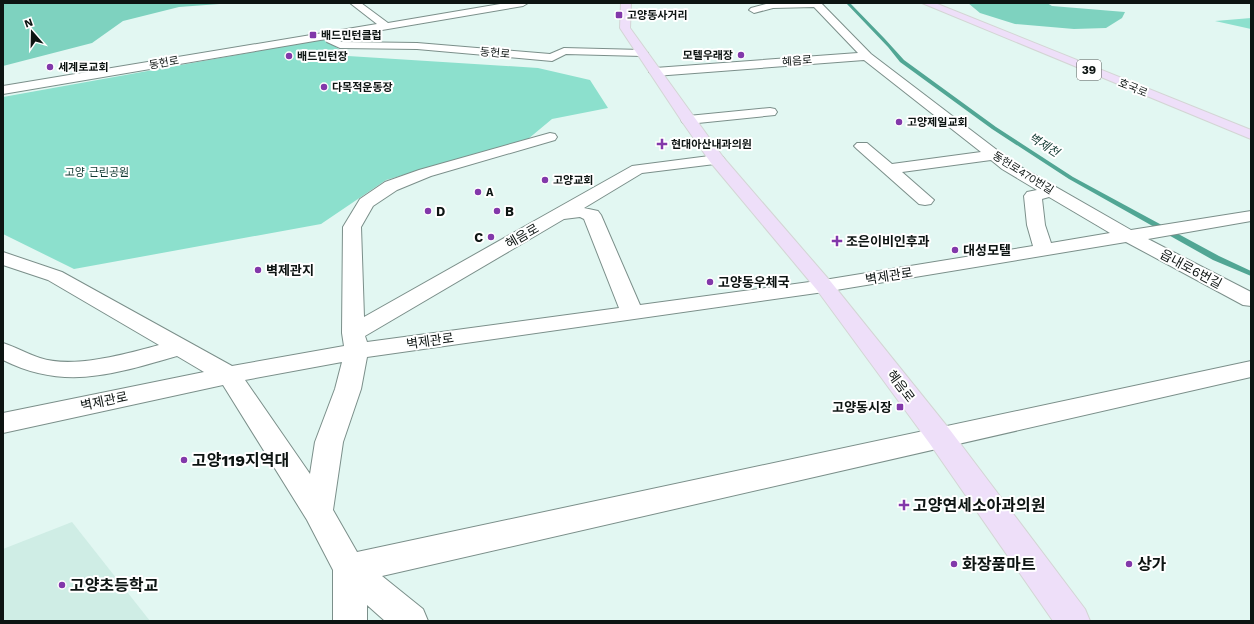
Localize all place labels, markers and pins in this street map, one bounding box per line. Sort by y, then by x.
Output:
place label: 고양동사거리 [627,9,688,22]
marker: 고양동사거리 [614,10,624,20]
place label: 배드민턴클럽 [321,29,382,42]
marker: 배드민턴클럽 [308,30,318,40]
place label: 모텔우래장 [682,49,733,62]
place label: 배드민턴장 [297,50,348,63]
marker: 모텔우래장 [736,50,746,60]
marker: 배드민턴장 [284,51,294,61]
place label: 세계로교회 [58,61,109,74]
marker: 세계로교회 [45,62,55,72]
place label: 다목적운동장 [332,81,393,94]
marker: 다목적운동장 [319,82,329,92]
place label: 고양제일교회 [907,116,968,129]
marker: 고양제일교회 [894,117,904,127]
marker: 현대아산내과의원 [656,138,668,150]
place label: 현대아산내과의원 [671,138,752,151]
place label: 고양교회 [553,174,593,187]
marker: 고양교회 [540,175,550,185]
place label: A [486,186,494,199]
marker: A [473,187,483,197]
place label: D [436,204,445,219]
place label: B [505,204,514,219]
marker: D [423,206,433,216]
marker: B [492,206,502,216]
place label: C [474,230,483,245]
marker: C [486,232,496,242]
place label: 조은이비인후과 [846,234,930,249]
marker: 조은이비인후과 [831,235,843,247]
place label: 대성모텔 [963,243,1011,258]
marker: 대성모텔 [950,245,960,255]
place label: 벽제관지 [266,263,314,278]
marker: 벽제관지 [253,265,263,275]
place label: 고양동우체국 [718,275,790,290]
marker: 고양동우체국 [705,277,715,287]
place label: 고양동시장 [832,400,892,415]
marker: 고양동시장 [895,402,905,412]
place label: 고양119지역대 [192,451,289,470]
marker: 고양119지역대 [179,455,189,465]
place label: 고양연세소아과의원 [913,496,1045,515]
marker: 고양연세소아과의원 [898,499,910,511]
place label: 화장품마트 [962,555,1036,574]
place label: 상가 [1137,555,1167,574]
marker: 화장품마트 [949,559,959,569]
marker: 상가 [1124,559,1134,569]
place label: 고양초등학교 [70,576,159,595]
marker: 고양초등학교 [57,580,67,590]

